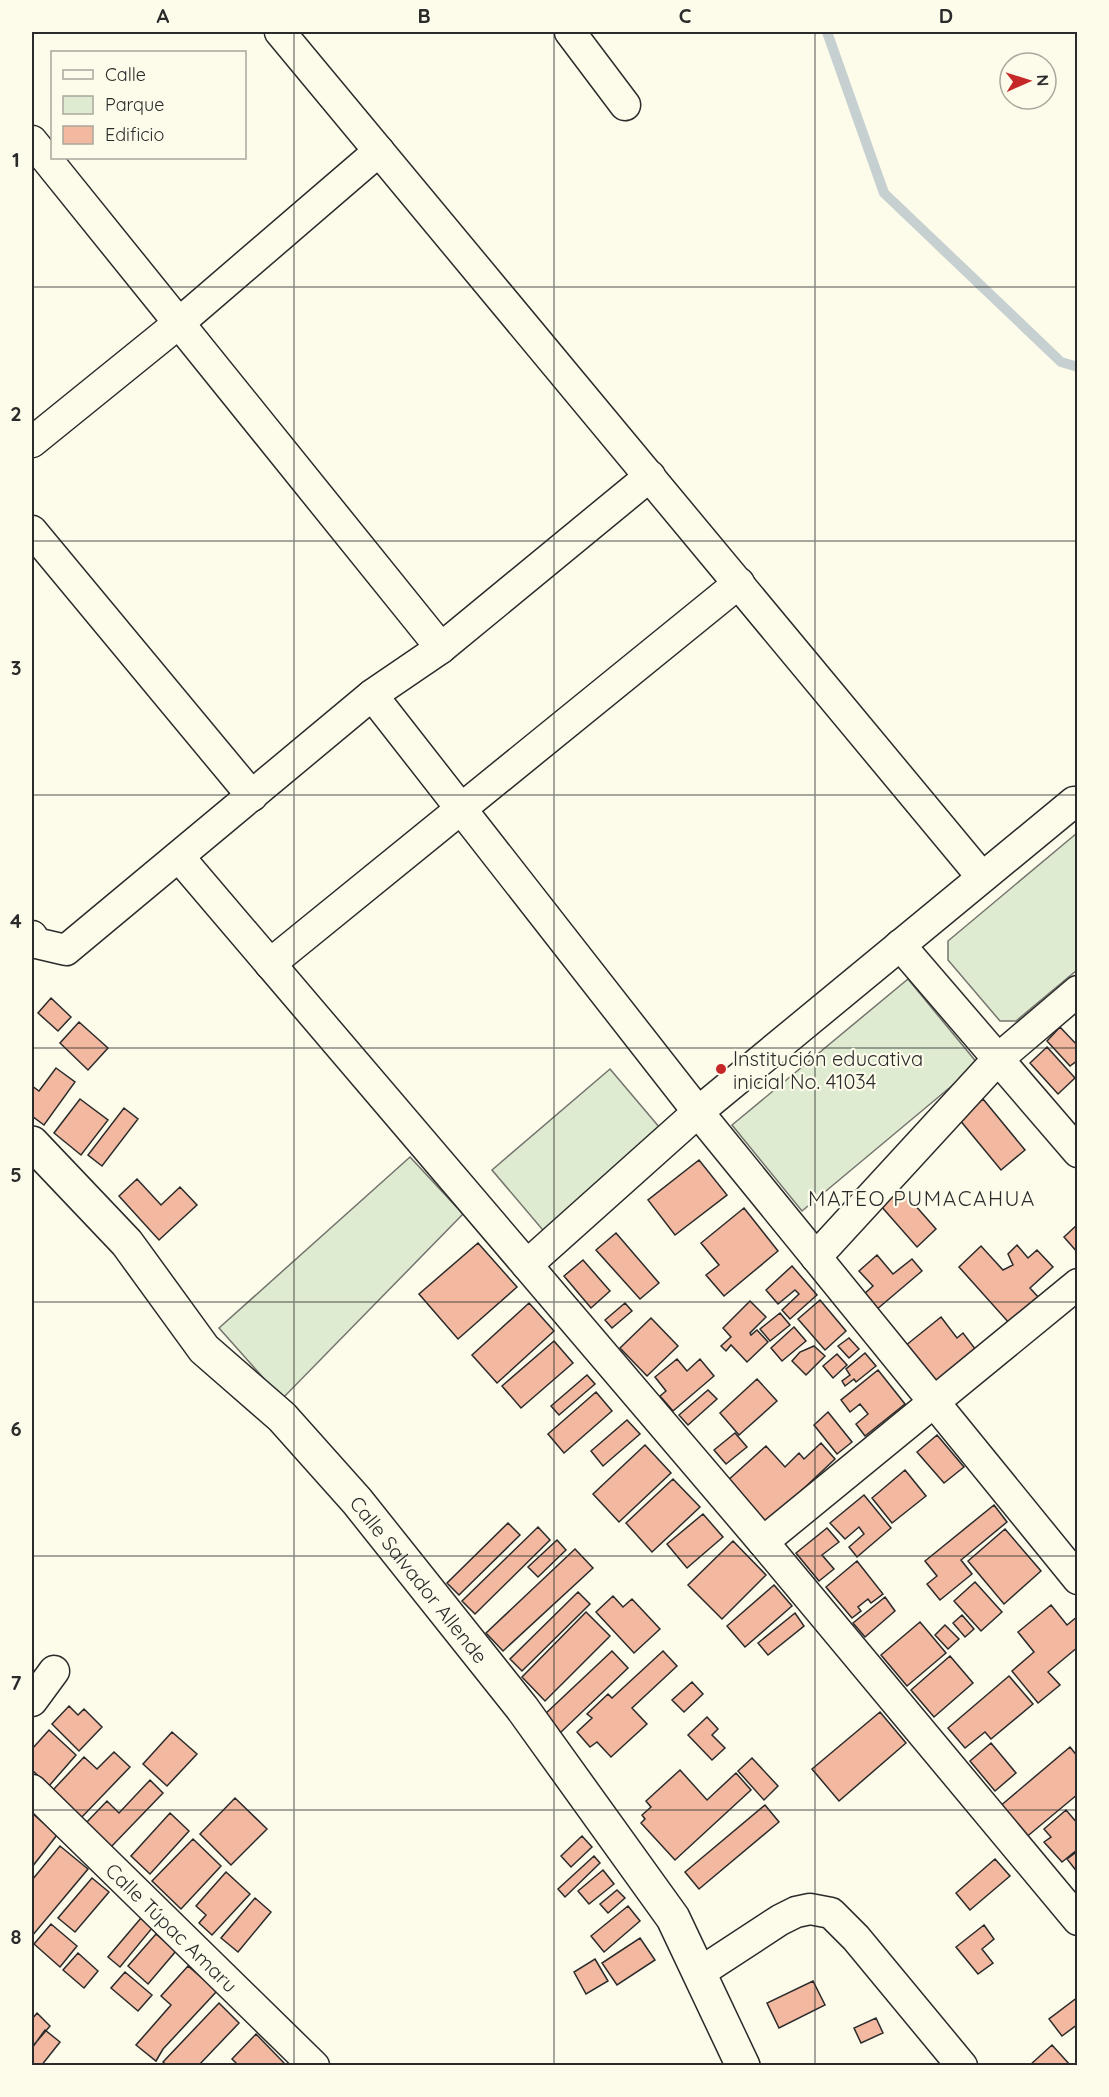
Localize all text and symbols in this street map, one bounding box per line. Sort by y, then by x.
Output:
text: A [157,3,170,28]
text: B [417,3,431,28]
text: C [679,3,692,28]
text: D [939,3,953,28]
legend [51,51,246,159]
north arrow [998,51,1058,111]
text: Calle [105,63,146,86]
text: N [1033,74,1053,87]
text: Parque [105,93,164,116]
text: Edificio [105,123,164,146]
text: 1 [12,147,20,172]
text: 2 [10,401,22,426]
text: 3 [11,655,21,680]
text: 4 [10,908,22,933]
place label: Institución educativa inicial No. 41034 [733,1046,923,1094]
marker: Institución educativa inicial No. 41034 [714,1062,728,1076]
text: 5 [10,1162,22,1187]
district label: MATEO PUMACAHUA [808,1185,1036,1211]
text: 6 [10,1416,22,1441]
street label: Calle Salvador Allende [345,1491,494,1668]
text: 7 [11,1670,22,1695]
street label: Calle Túpac Amaru [101,1857,243,1997]
text: 8 [11,1924,22,1949]

